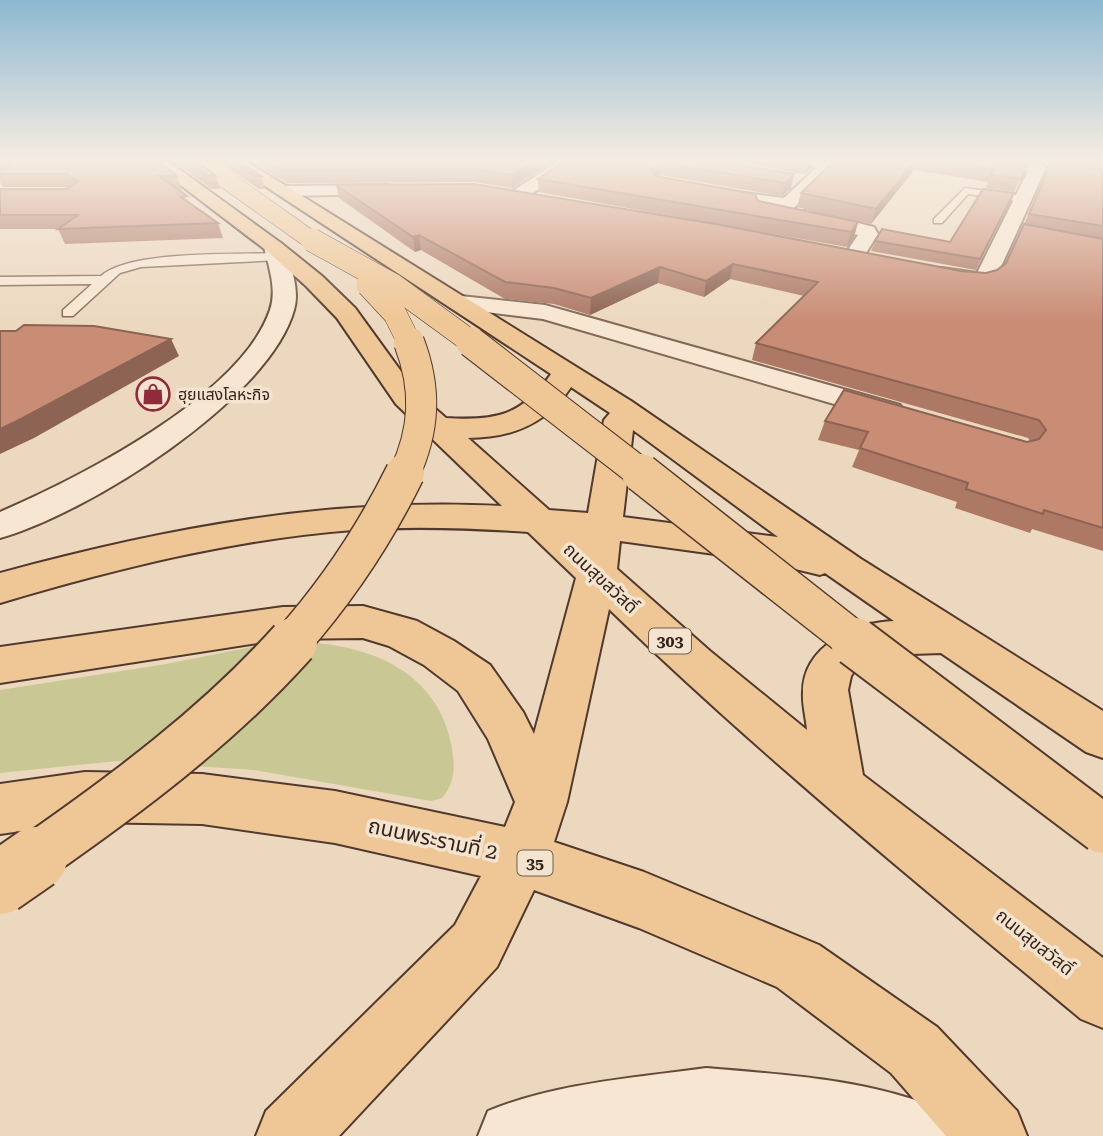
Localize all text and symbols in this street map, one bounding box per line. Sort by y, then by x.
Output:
shop icon: ฮุยแสงโลหะกิจ [134,375,172,413]
place label: ฮุยแสงโลหะกิจ [178,385,270,404]
street label: ถนนสุขสวัสดิ์ [559,538,642,618]
road number: 303 [649,628,691,654]
street label: ถนนพระรามที่ 2 [366,811,501,864]
road number: 35 [518,850,552,876]
street label: ถนนสุขสวัสดิ์ [991,904,1078,980]

